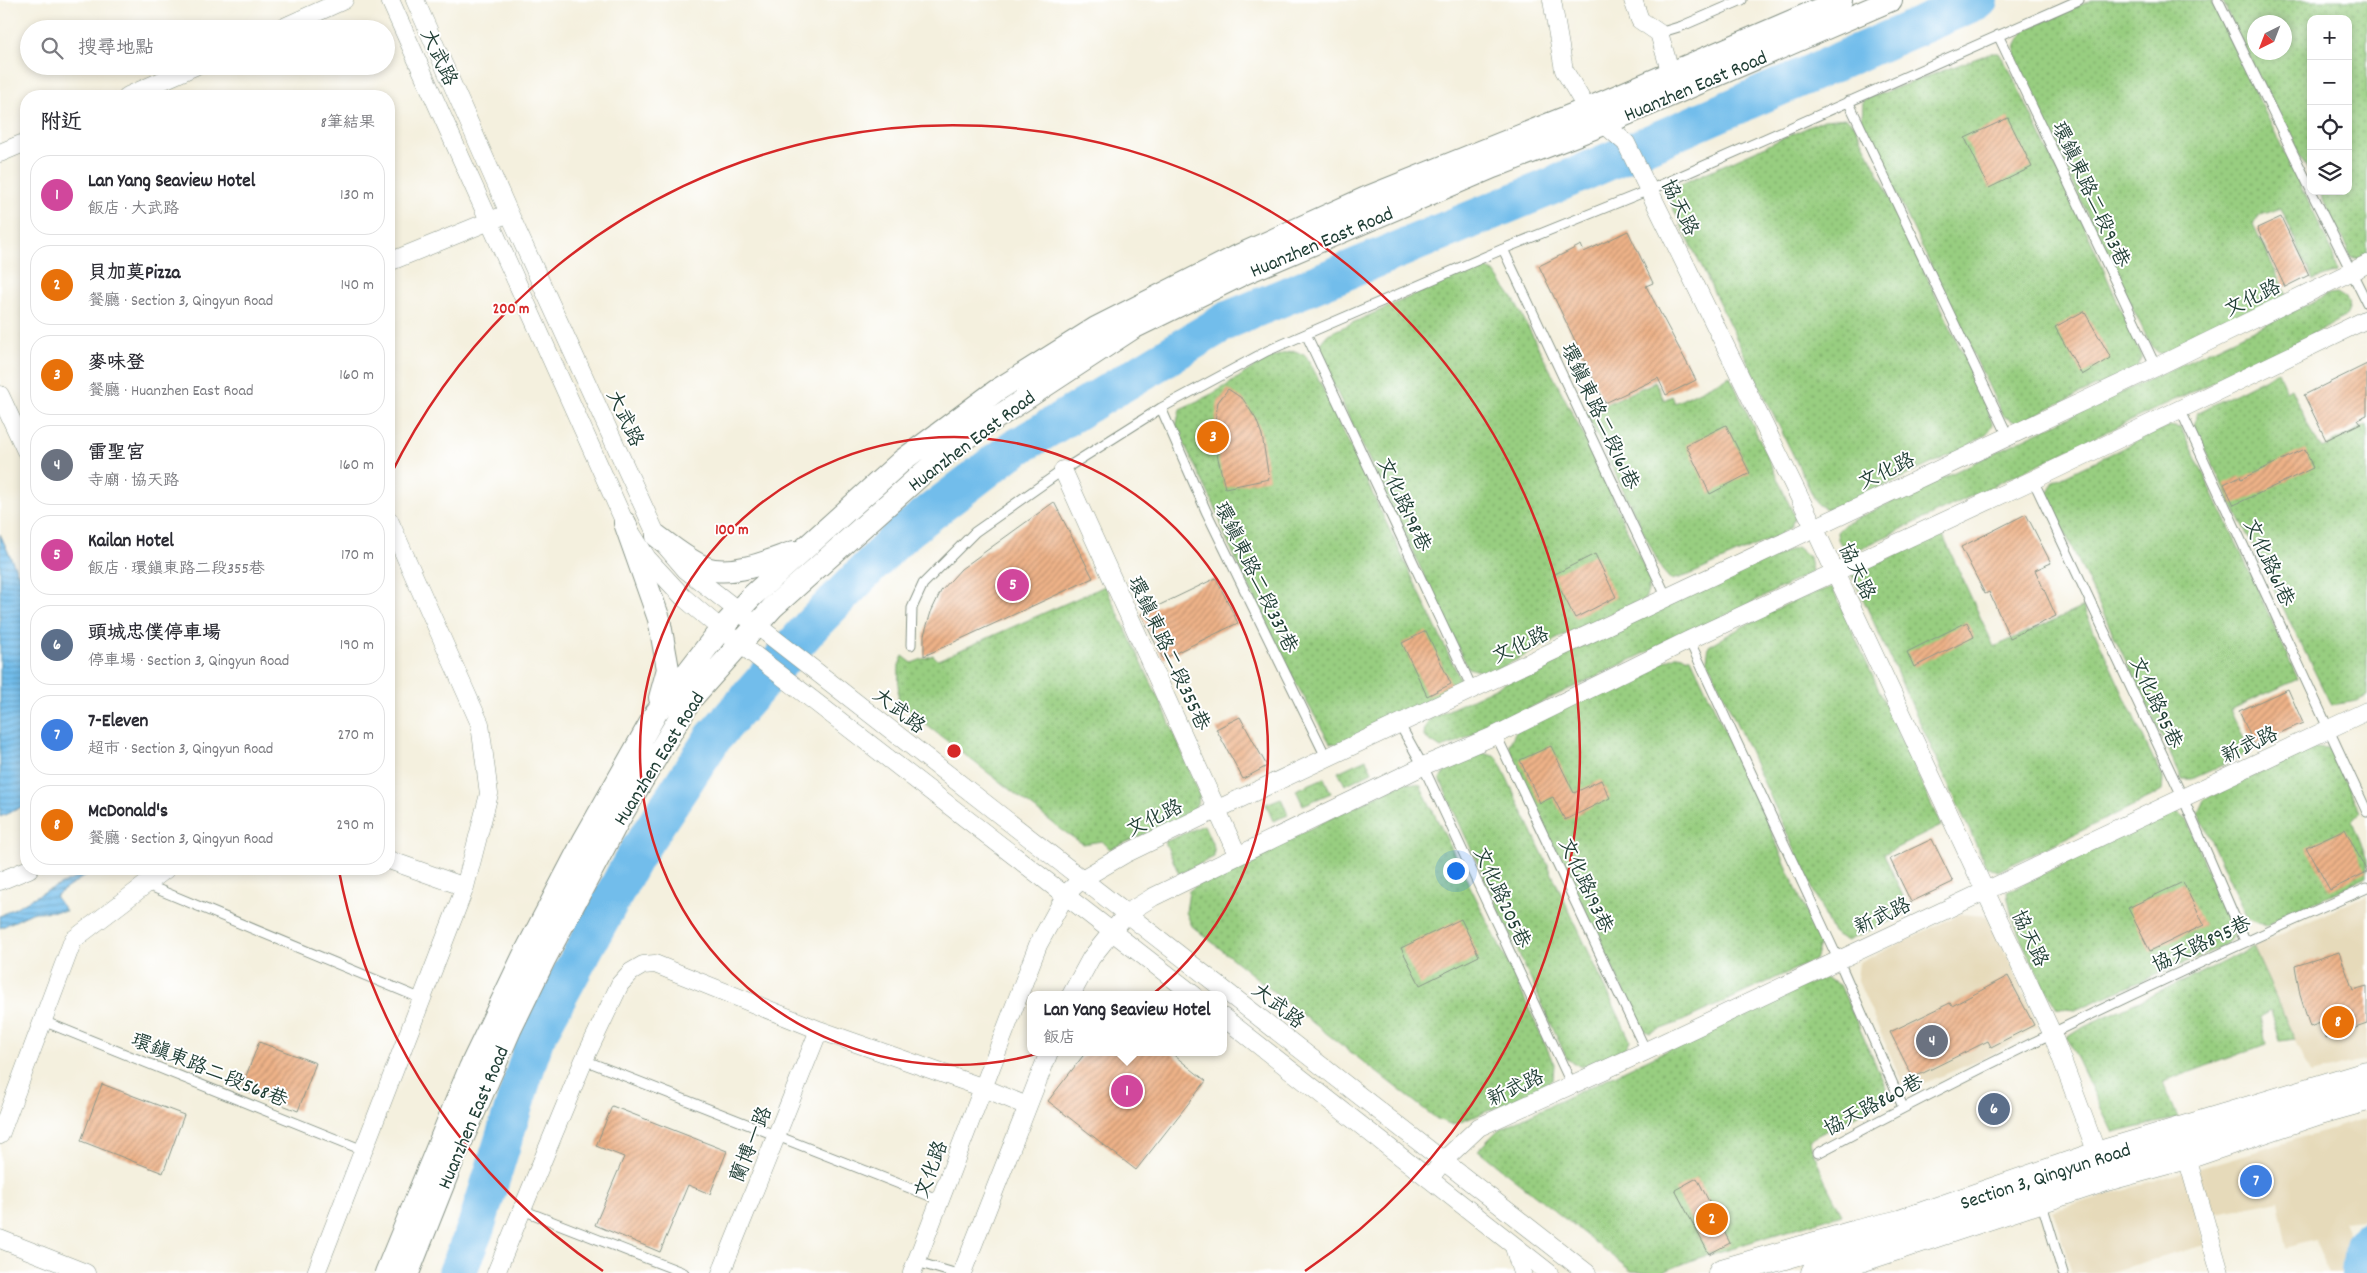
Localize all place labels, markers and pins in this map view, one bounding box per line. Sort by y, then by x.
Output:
pin: 3 [1197,418,1229,456]
pin: 5 [997,566,1029,604]
centre of rings [945,742,963,760]
pin: 8 [2322,1003,2354,1041]
pin: 4 [1916,1022,1948,1060]
pin: 1 [1111,1072,1143,1110]
pin: 6 [1978,1090,2010,1128]
pin: 7 [2240,1162,2272,1200]
pin: 2 [1696,1200,1728,1238]

